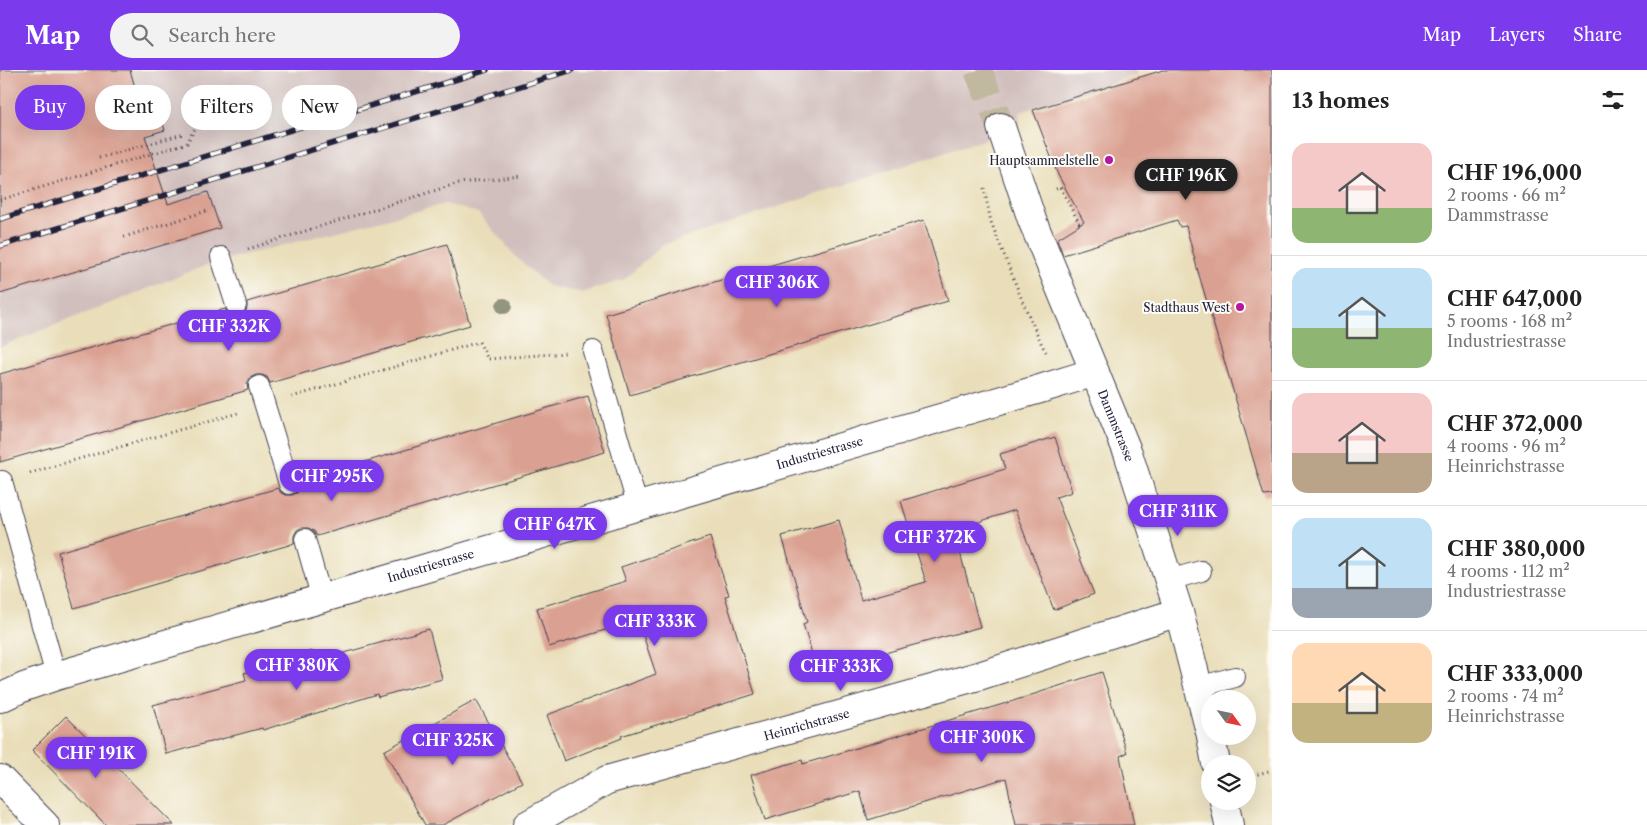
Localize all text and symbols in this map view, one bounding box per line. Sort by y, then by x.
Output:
search box [110,13,460,58]
text: Map [25,21,80,50]
icon: search [128,21,156,49]
text: Search here [168,24,276,47]
text: Map [1423,24,1461,46]
text: Layers [1489,24,1545,46]
text: Share [1573,24,1622,46]
chip: Buy [15,85,85,130]
chip: Rent [95,85,171,130]
chip: Filters [181,85,272,130]
chip: New [282,85,357,130]
icon: filters [1599,86,1627,114]
text: 13 homes [1292,88,1390,113]
place label: Hauptsammelstelle [989,153,1099,168]
marker: Hauptsammelstelle [1103,154,1115,166]
pin: CHF 196K [1134,158,1238,201]
text: CHF 196,000 [1447,160,1582,185]
icon: home [1332,163,1392,223]
text: CHF 196K [1146,165,1226,185]
text: 2 rooms · 66 m² [1447,185,1566,205]
text: Dammstrasse [1447,205,1549,225]
pin: CHF 306K [725,266,829,308]
text: CHF 306K [735,272,819,292]
text: CHF 647,000 [1447,286,1582,311]
icon: home [1332,288,1392,348]
place label: Stadthaus West [1143,300,1231,315]
marker: Stadthaus West [1234,301,1246,313]
pin: CHF 332K [177,310,281,352]
text: 5 rooms · 168 m² [1447,311,1572,331]
text: CHF 332K [188,316,270,336]
text: Industriestrasse [1447,331,1566,351]
street label: Dammstrasse [1095,387,1138,463]
text: CHF 372,000 [1447,411,1583,436]
icon: home [1332,413,1392,473]
street label: Industriestrasse [774,433,865,472]
text: 4 rooms · 96 m² [1447,436,1566,456]
text: Heinrichstrasse [1447,456,1565,476]
pin: CHF 295K [280,460,384,502]
text: CHF 295K [291,466,373,486]
pin: CHF 311K [1126,494,1230,537]
text: CHF 311K [1139,501,1217,521]
pin: CHF 647K [503,508,607,550]
text: CHF 647K [514,514,596,534]
pin: CHF 372K [883,520,987,563]
text: CHF 372K [894,527,976,547]
text: CHF 380,000 [1447,536,1585,561]
icon: home [1332,538,1392,598]
street label: Industriestrasse [386,545,476,585]
text: 4 rooms · 112 m² [1447,561,1570,581]
text: Industriestrasse [1447,581,1566,601]
pin: CHF 333K [603,604,707,647]
text: CHF 333K [614,611,696,631]
pin: CHF 380K [245,648,349,691]
pin: CHF 333K [789,650,893,692]
text: CHF 380K [255,655,339,675]
text: CHF 333K [800,656,882,676]
text: CHF 333,000 [1447,661,1583,686]
icon: home [1332,663,1392,723]
text: 2 rooms · 74 m² [1447,686,1564,706]
north arrow [1201,690,1256,745]
map controls [1201,690,1256,810]
street label: Heinrichstrasse [762,705,851,743]
text: Heinrichstrasse [1447,706,1565,726]
pin: CHF 300K [930,720,1034,763]
pin: CHF 325K [401,724,505,766]
text: CHF 300K [940,727,1024,747]
text: CHF 325K [412,730,494,750]
pin: CHF 191K [44,736,148,779]
text: CHF 191K [57,743,135,763]
button: layers [1201,755,1256,810]

